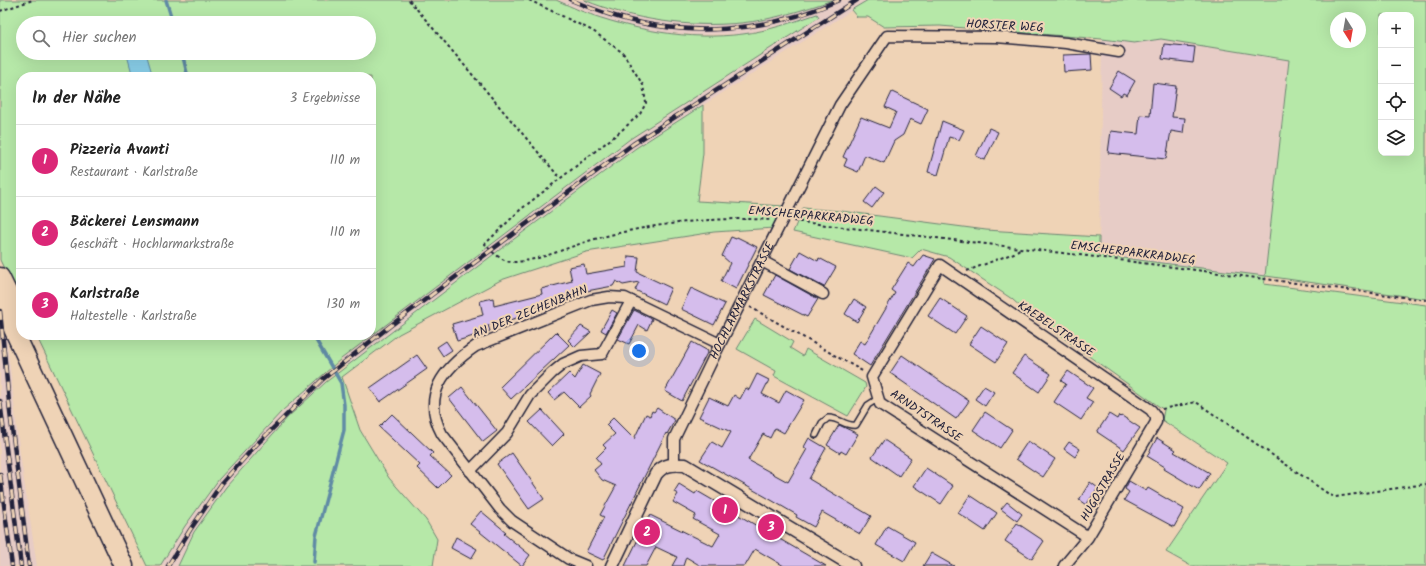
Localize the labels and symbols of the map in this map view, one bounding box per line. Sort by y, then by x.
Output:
north arrow [1330,12,1366,48]
street label: HORSTER WEG [966,14,1044,38]
street label: EMSCHERPARKRADWEG [748,201,874,231]
street label: EMSCHERPARKRADWEG [1069,236,1197,270]
street label: HOCHLARMARKSTRASSE [704,238,780,363]
street label: AN DER ZECHENBAHN [470,280,590,344]
street label: KAEBELSTRASSE [1014,296,1099,362]
your location [629,341,649,361]
street label: ARNDTSTRASSE [886,385,967,448]
street label: HUGOSTRASSE [1076,448,1131,525]
pin: 1 [712,495,738,525]
pin: 3 [758,512,784,542]
pin: 2 [634,517,660,547]

